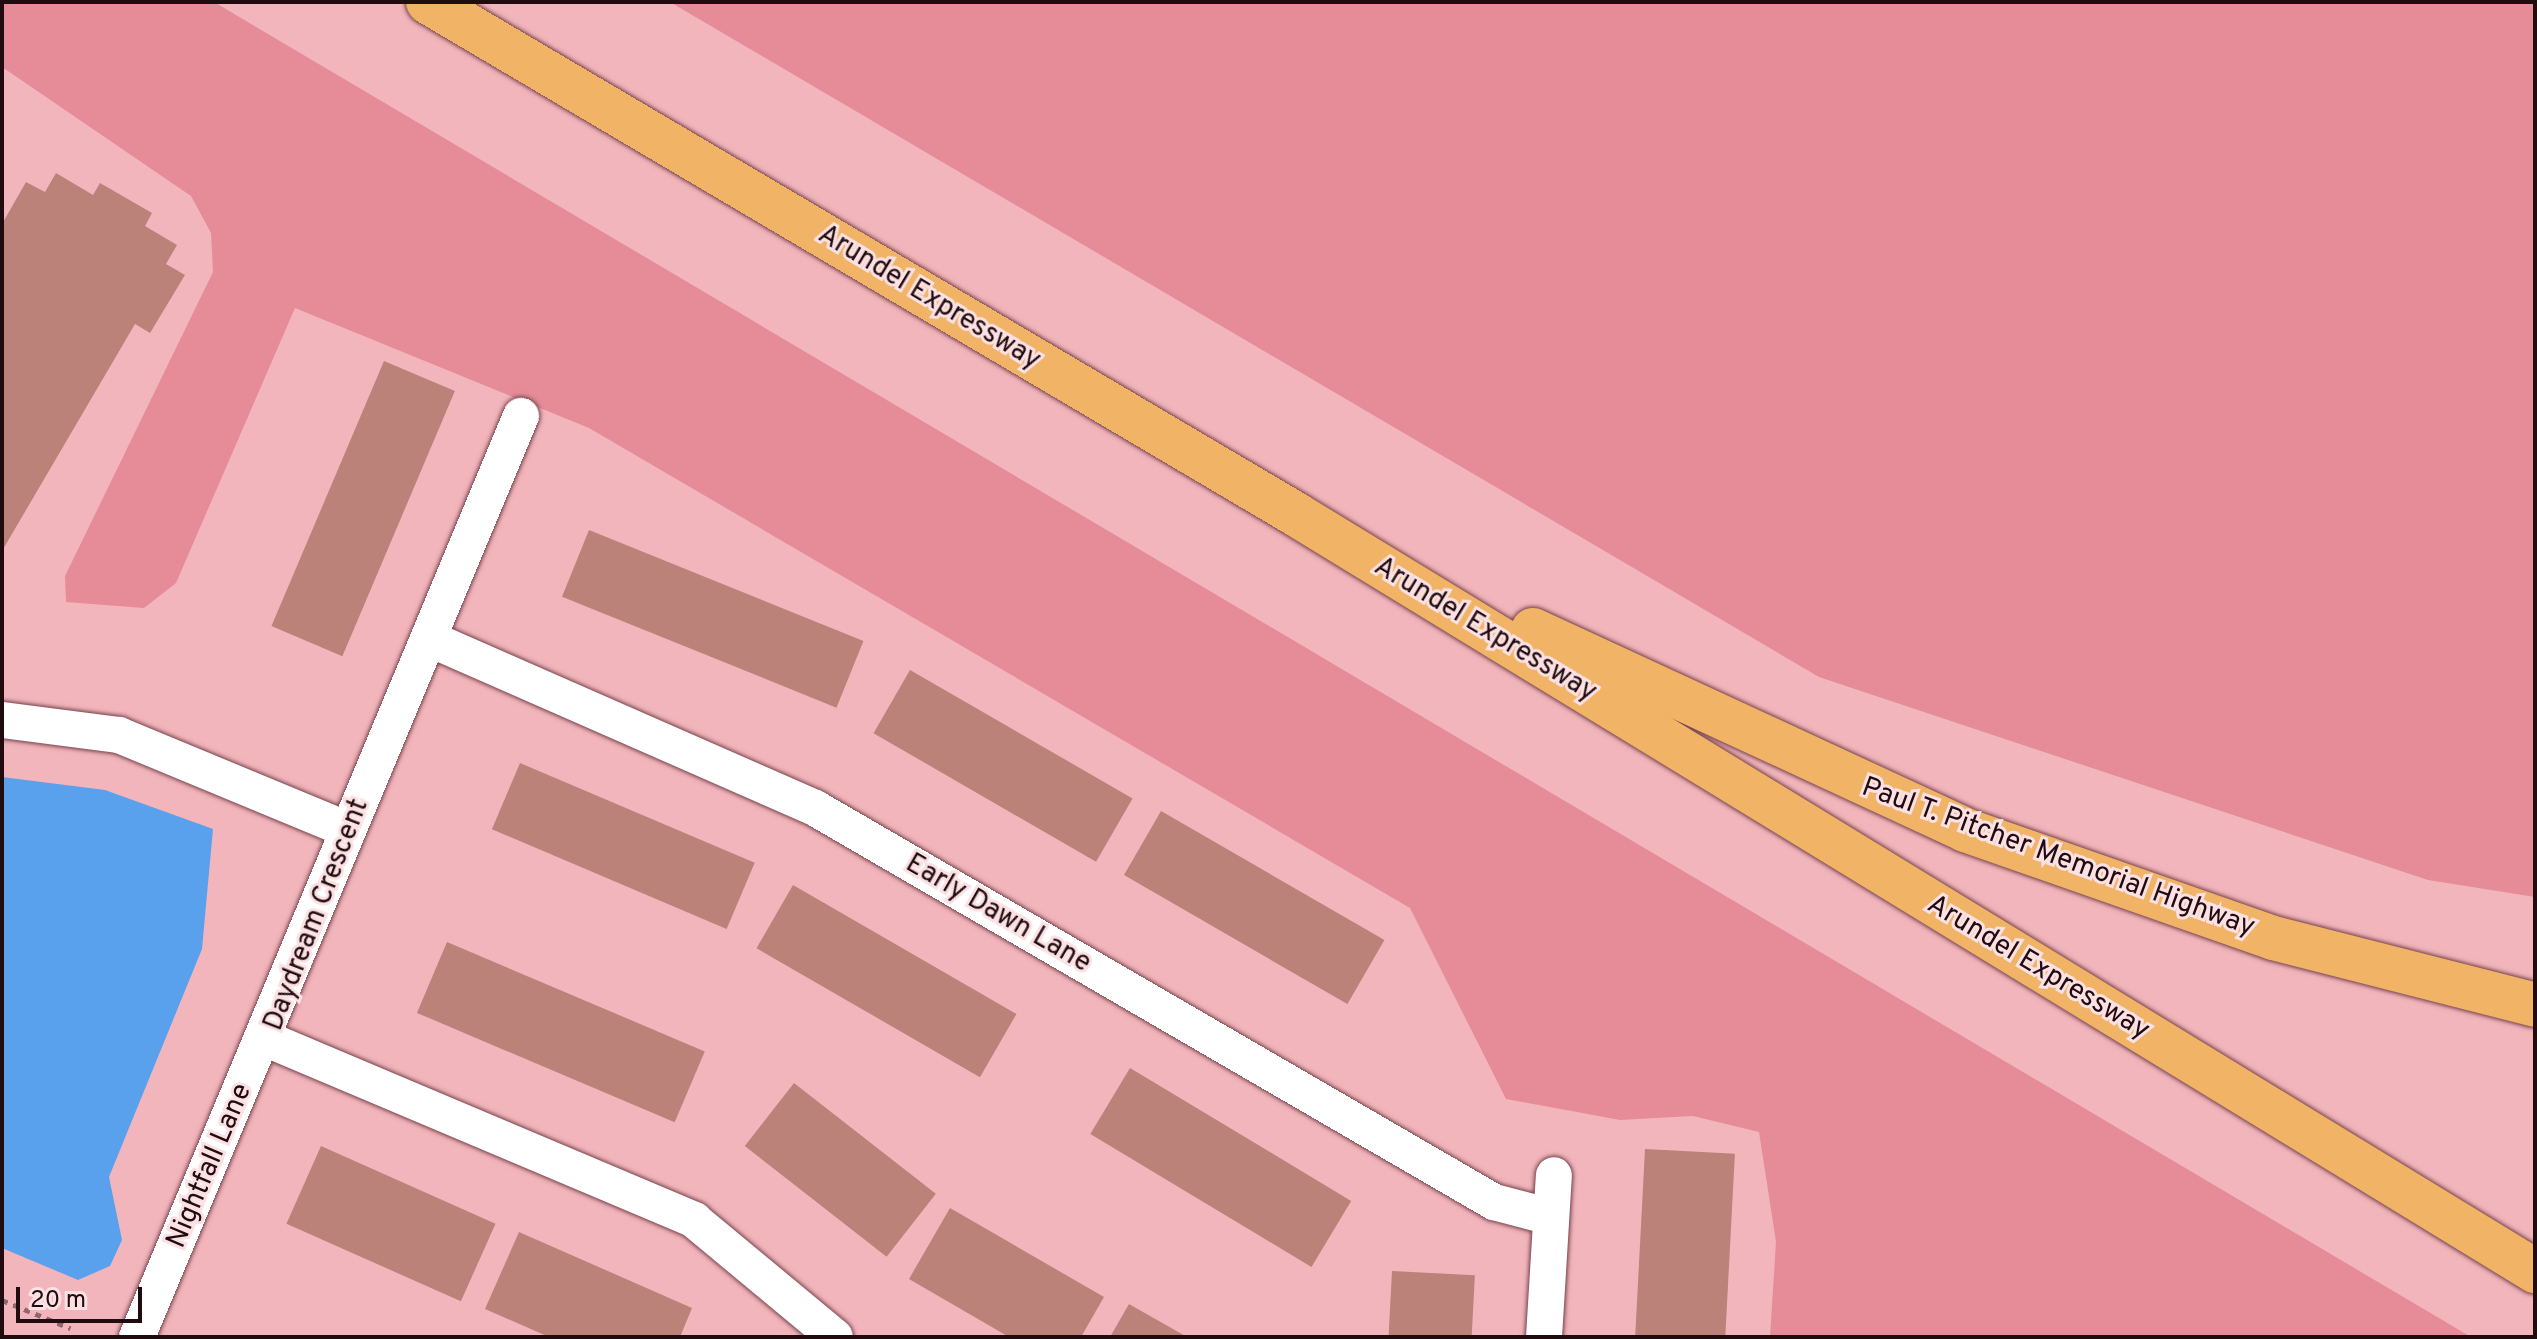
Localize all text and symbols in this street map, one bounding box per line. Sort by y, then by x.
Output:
street label: Arundel Expressway [812,218,1046,378]
street label: Arundel Expressway [1368,550,1602,710]
street label: Paul T. Pitcher Memorial Highway [1856,771,2260,945]
street label: Daydream Crescent [257,794,377,1036]
street label: Early Dawn Lane [899,847,1097,981]
street label: Arundel Expressway [1921,888,2155,1048]
street label: Nightfall Lane [160,1079,260,1253]
scale bar [20,1271,146,1321]
text: 20 m [30,1286,86,1316]

